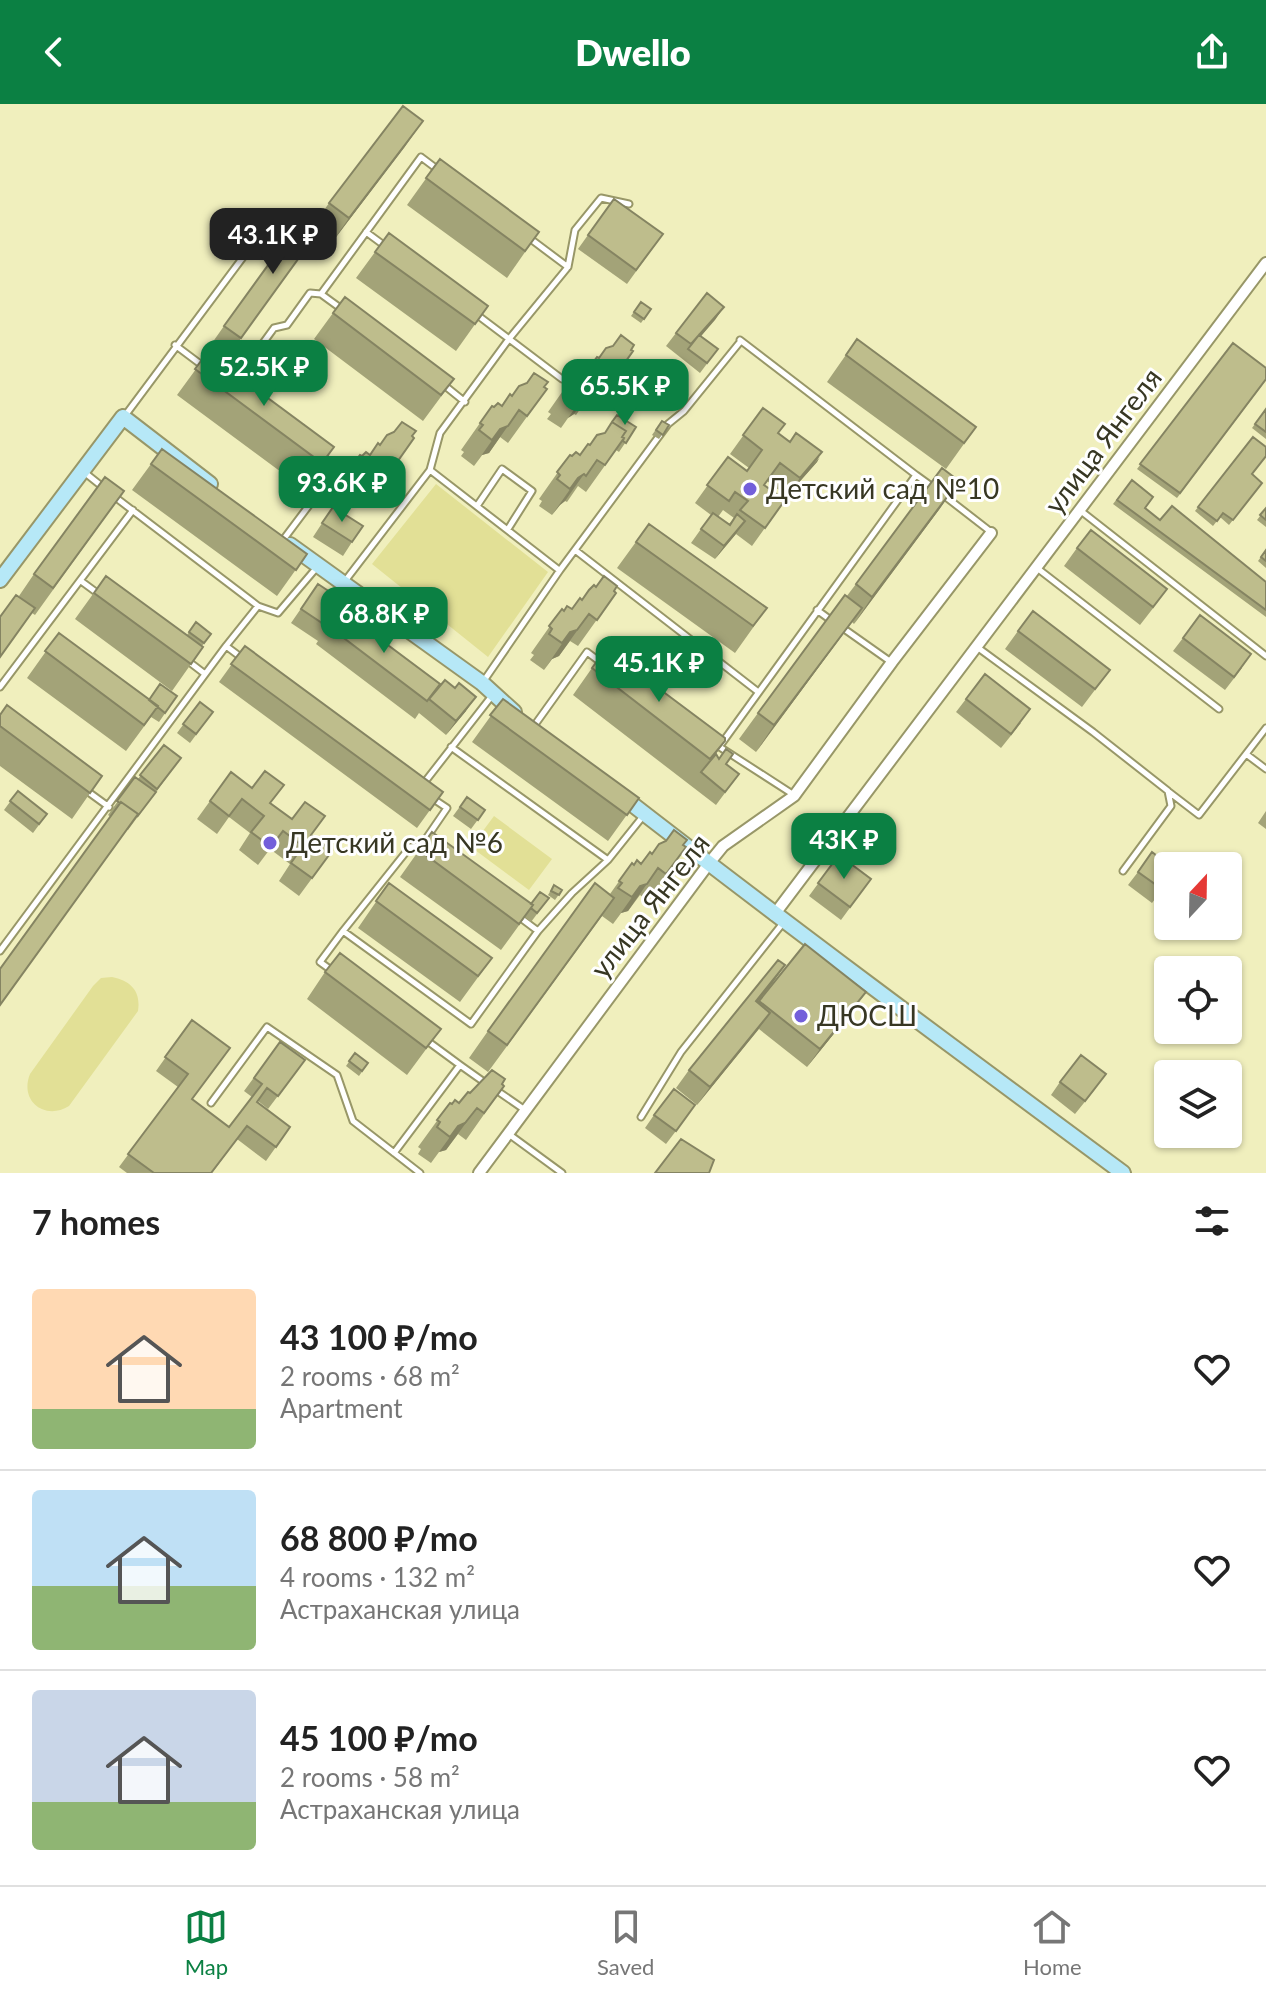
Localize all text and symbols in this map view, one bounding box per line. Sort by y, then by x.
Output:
icon: back [32,30,76,74]
text: Dwello [575,30,691,74]
icon: share [1190,30,1234,74]
pin: 43.1K ₽ [199,208,347,276]
text: 43.1K ₽ [228,218,318,250]
pin: 52.5K ₽ [190,340,338,408]
text: 52.5K ₽ [219,350,309,382]
pin: 65.5K ₽ [551,359,699,427]
street label: улица Янгеля [1036,361,1168,520]
text: 65.5K ₽ [580,369,670,401]
pin: 93.6K ₽ [268,456,416,524]
text: 93.6K ₽ [297,466,387,498]
place label: Детский сад №10 [766,471,999,505]
marker: Детский сад №10 [741,480,759,498]
pin: 68.8K ₽ [310,587,458,655]
text: 68.8K ₽ [339,597,429,629]
pin: 45.1K ₽ [585,636,733,704]
text: 45.1K ₽ [614,646,704,678]
pin: 43K ₽ [788,813,900,881]
text: 43K ₽ [809,823,879,855]
place label: Детский сад №6 [286,825,503,859]
street label: улица Янгеля [582,826,716,984]
marker: Детский сад №6 [261,834,279,852]
north arrow [1154,852,1242,940]
map controls [1154,852,1242,1148]
button: locate [1154,956,1242,1044]
place label: ДЮСШ [817,998,917,1032]
marker: ДЮСШ [792,1007,810,1025]
button: layers [1154,1060,1242,1148]
icon: filters [1190,1199,1234,1243]
text: 7 homes [32,1201,160,1242]
text: 43 100 ₽/mo [280,1316,478,1357]
icon: home [96,1321,192,1417]
icon: heart [1190,1347,1234,1391]
text: 2 rooms · 68 m² [280,1360,460,1392]
text: Apartment [280,1392,403,1424]
text: 68 800 ₽/mo [280,1517,478,1558]
icon: home [96,1522,192,1618]
icon: heart [1190,1548,1234,1592]
text: 4 rooms · 132 m² [280,1561,475,1593]
text: Астраханская улица [280,1593,520,1625]
text: 45 100 ₽/mo [280,1717,478,1758]
icon: home [96,1722,192,1818]
icon: heart [1190,1748,1234,1792]
text: 2 rooms · 58 m² [280,1761,460,1793]
text: Астраханская улица [280,1793,520,1825]
tab: Map [184,1905,228,1980]
tab: Saved [597,1905,654,1980]
tab: Home [1023,1905,1082,1980]

